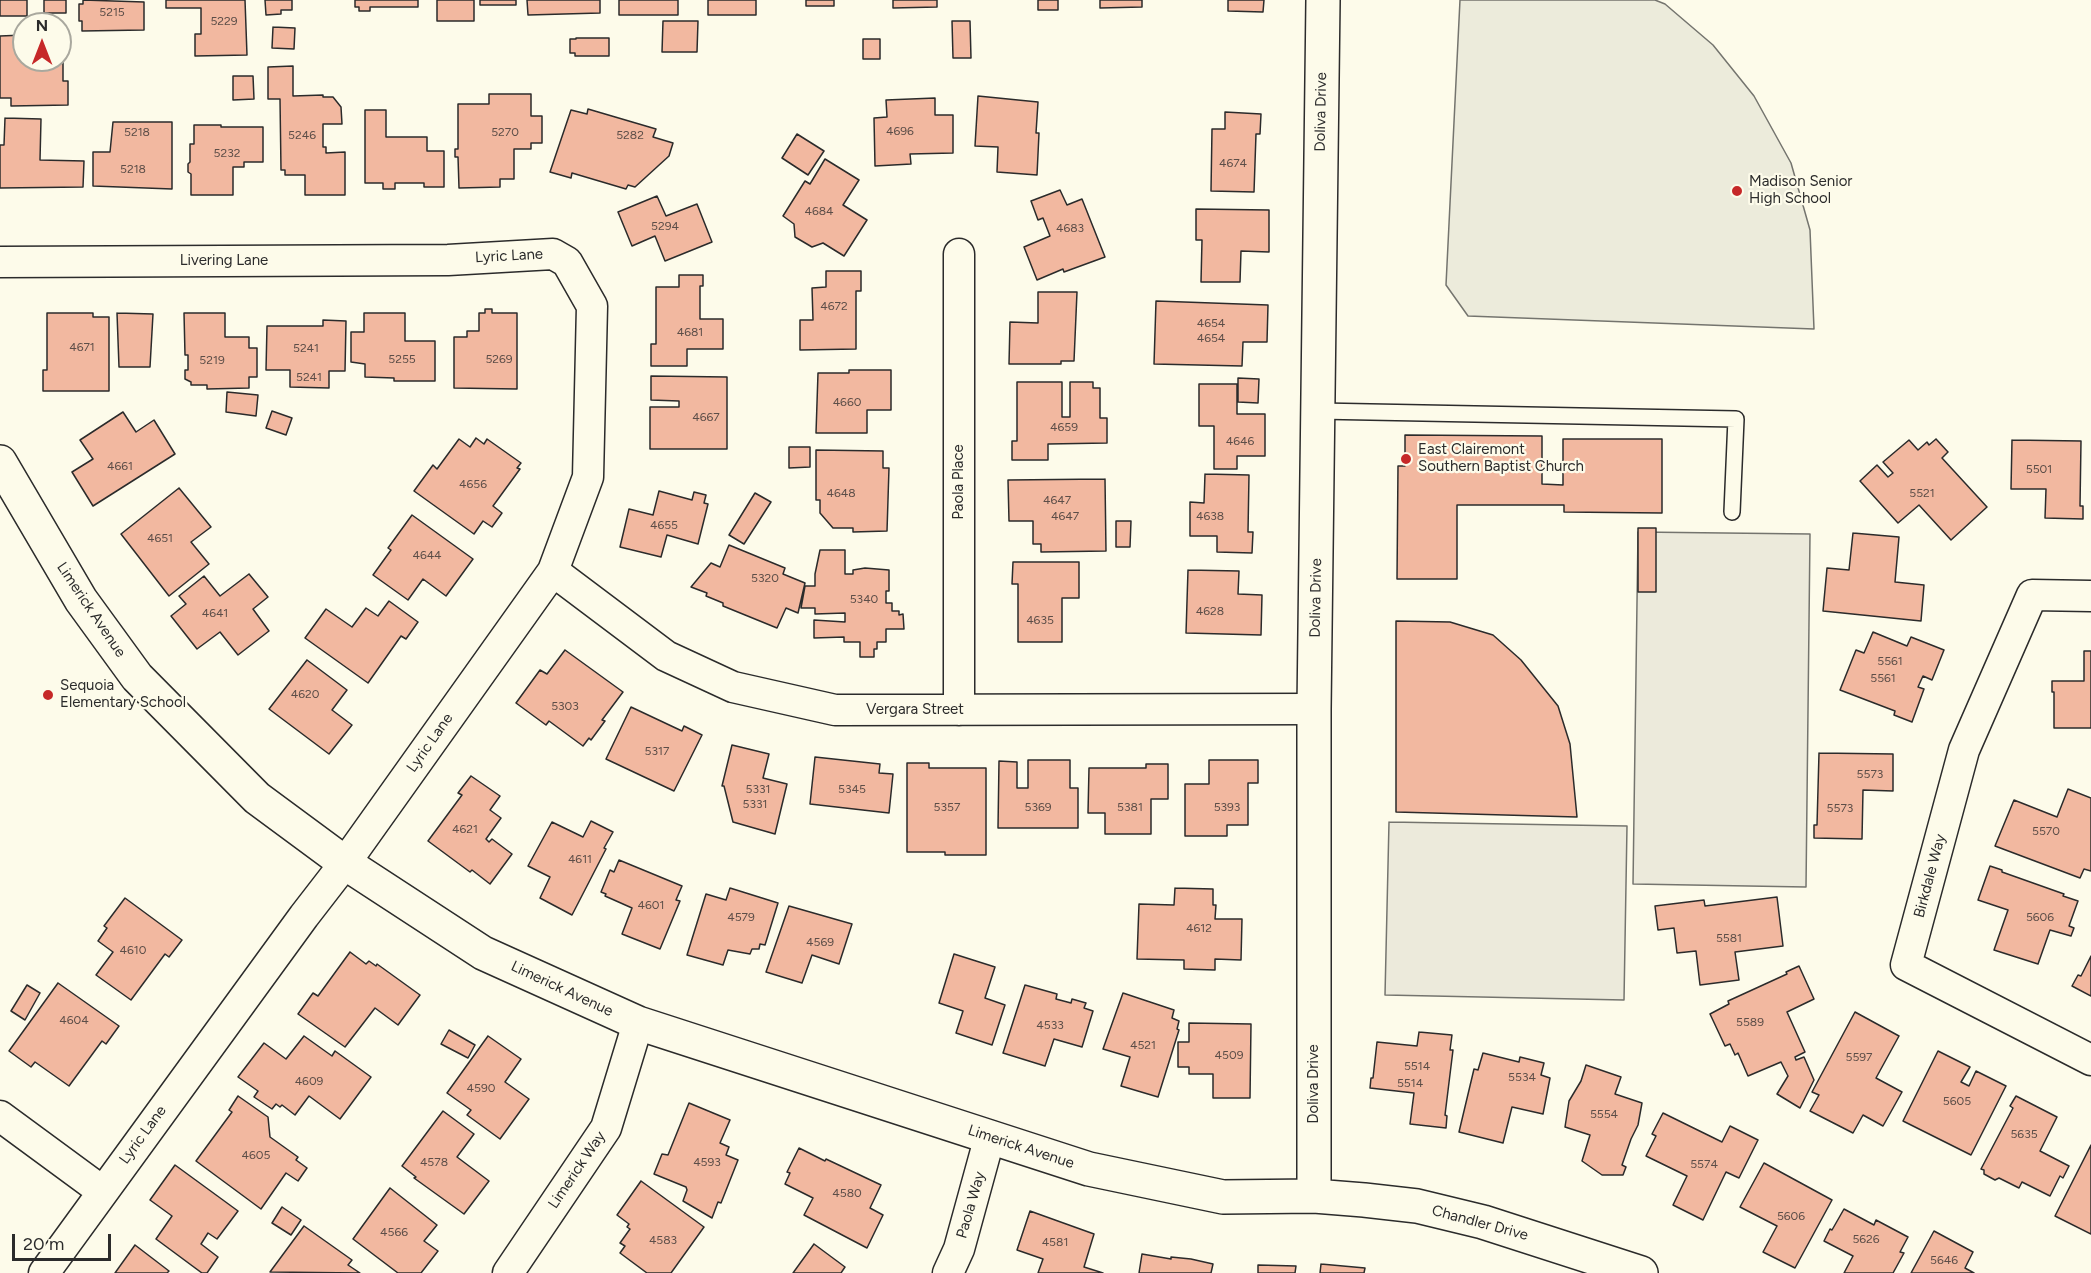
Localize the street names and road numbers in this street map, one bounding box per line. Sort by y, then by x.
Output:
street label: Doliva Drive [1311,72,1331,152]
street label: Lyric Lane [475,245,543,267]
street label: Livering Lane [180,252,268,270]
street label: Paola Place [950,444,968,520]
street label: Doliva Drive [1306,558,1326,638]
street label: Limerick Avenue [53,559,129,661]
street label: Vergara Street [866,701,964,719]
street label: Lyric Lane [403,710,457,776]
street label: Birkdale Way [1910,832,1950,920]
street label: Limerick Avenue [508,957,616,1021]
street label: Doliva Drive [1305,1044,1323,1124]
street label: Lyric Lane [116,1102,170,1168]
street label: Limerick Avenue [966,1121,1076,1173]
street label: Limerick Way [545,1128,609,1212]
street label: Paola Way [953,1169,989,1241]
street label: Chandler Drive [1430,1202,1530,1244]

